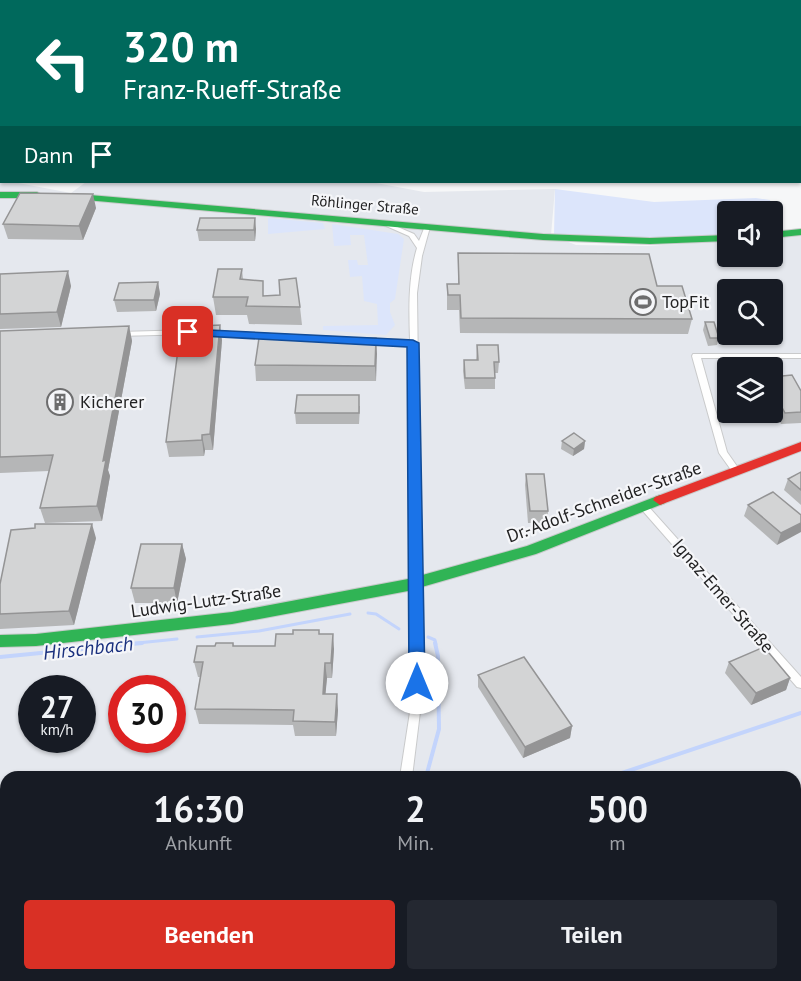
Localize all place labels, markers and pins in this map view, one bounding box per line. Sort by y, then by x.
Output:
sports icon: TopFit [628,287,658,317]
place label: TopFit [662,290,709,313]
pin [162,306,213,357]
building icon: Kicherer [45,387,75,417]
place label: Kicherer [80,390,144,413]

